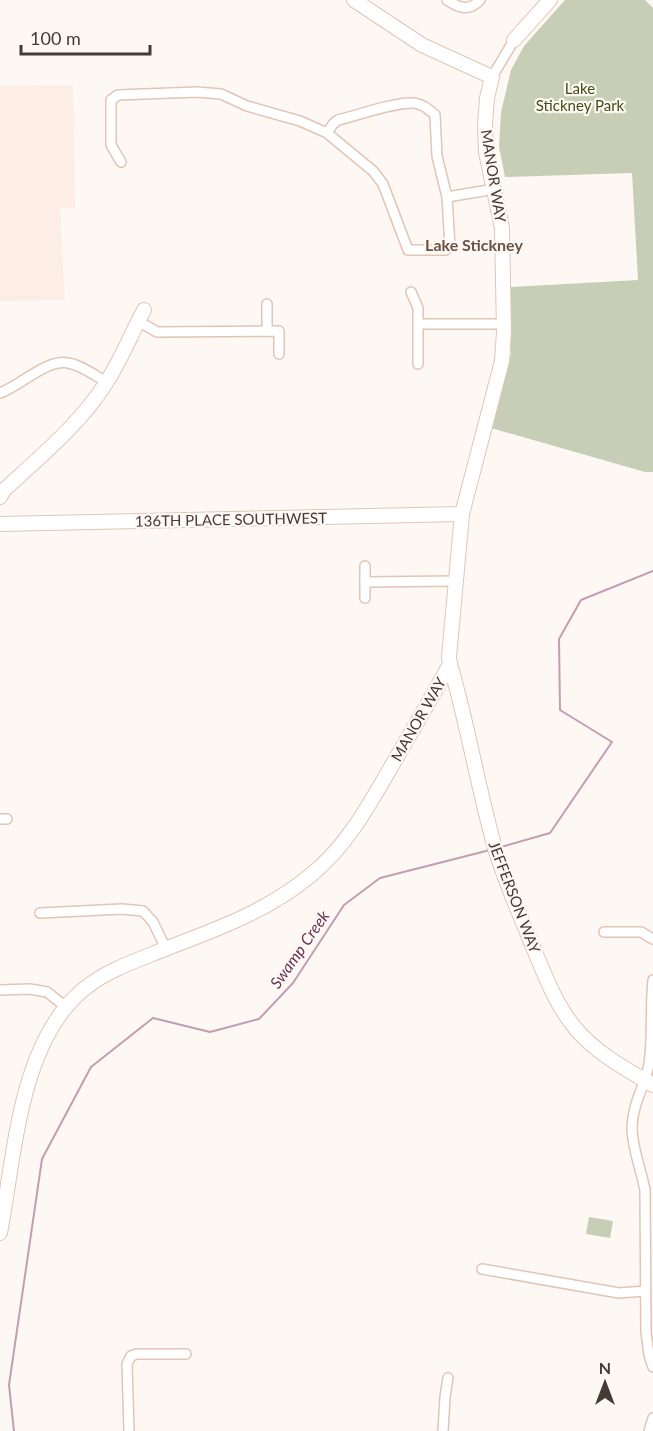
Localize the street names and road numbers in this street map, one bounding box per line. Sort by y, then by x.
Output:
street label: MANOR WAY [478,128,510,224]
street label: 136TH PLACE SOUTHWEST [135,508,327,530]
street label: MANOR WAY [387,673,450,764]
street label: JEFFERSON WAY [485,838,545,956]

